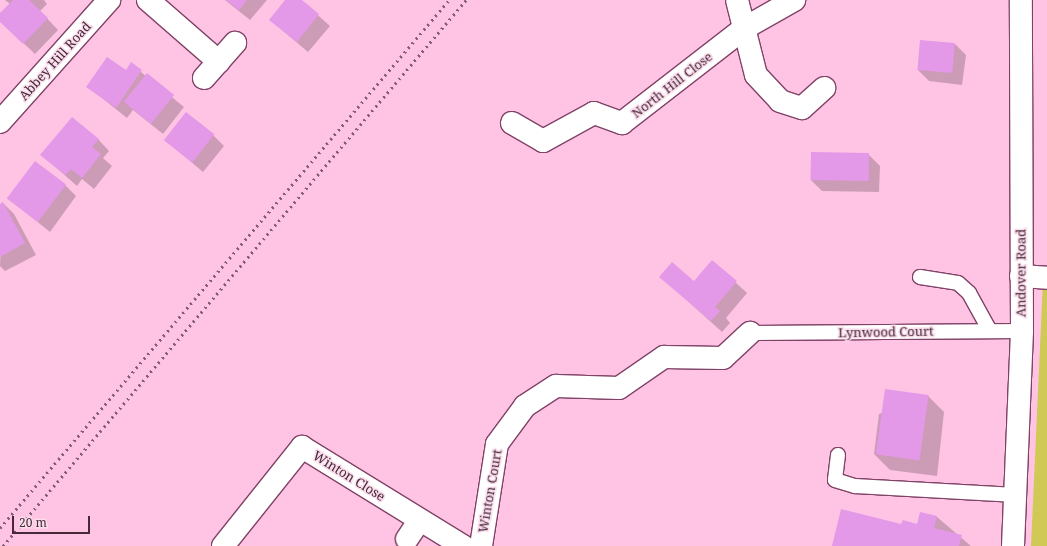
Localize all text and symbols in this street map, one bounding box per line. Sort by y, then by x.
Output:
street label: Abbey Hill Road [16,19,94,103]
street label: North Hill Close [629,49,715,121]
street label: Andover Road [1013,229,1029,317]
street label: Lynwood Court [838,323,934,341]
street label: Winton Close [310,448,388,504]
street label: Winton Court [475,448,505,534]
scale bar [14,508,92,534]
text: 20 m [19,514,47,531]

